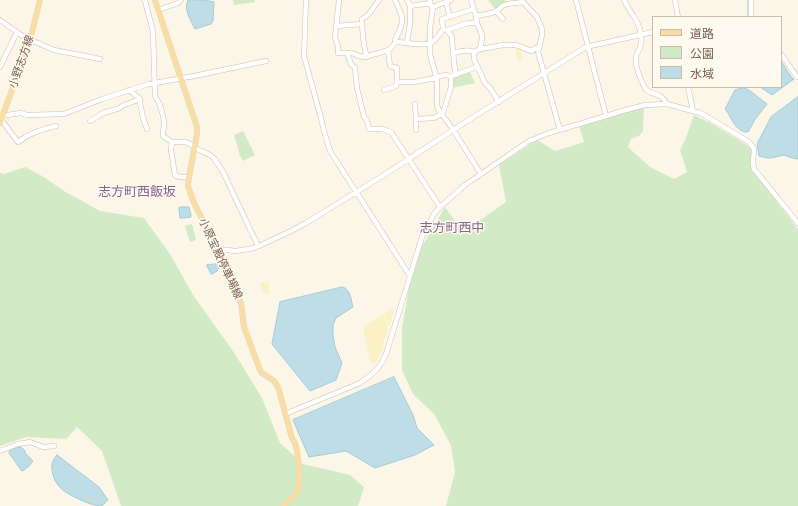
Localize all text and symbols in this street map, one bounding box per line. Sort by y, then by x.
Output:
legend [652,16,782,88]
text: 道路 [690,27,714,41]
street label: 小野志方線 [7,34,37,90]
text: 公園 [690,47,714,61]
text: 水域 [690,67,714,81]
district label: 志方町西飯坂 [98,185,176,201]
street label: 小原宝殿停車場線 [195,216,245,302]
district label: 志方町西中 [420,221,484,237]

